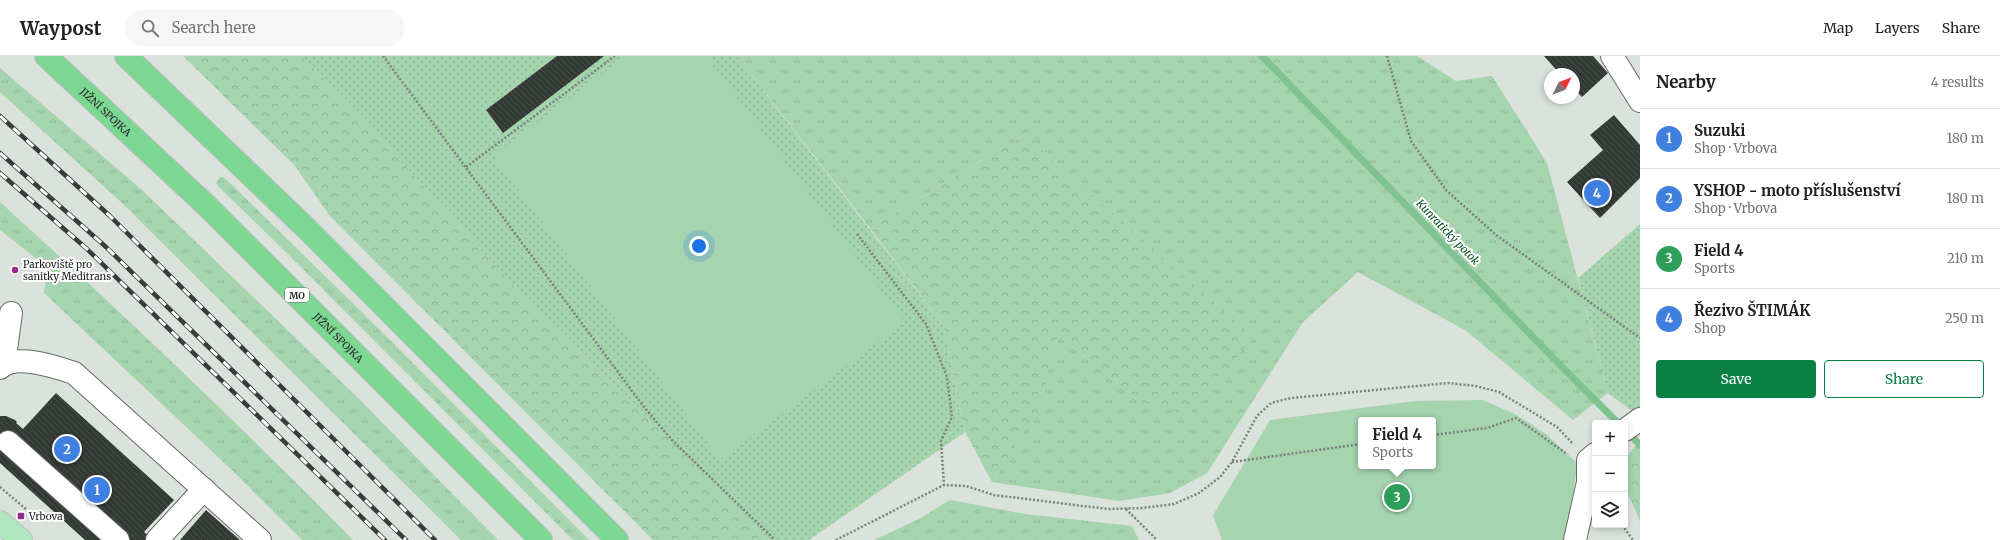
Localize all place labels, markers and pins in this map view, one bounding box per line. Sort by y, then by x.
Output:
pin: 4 [1584,178,1610,208]
place label: Parkoviště pro sanitky Meditrans [23,258,111,283]
marker: Parkoviště pro sanitky Meditrans [10,265,20,275]
pin: 2 [54,434,80,464]
pin: 1 [84,475,110,505]
pin: 3 [1384,482,1410,512]
place label: Vrbova [28,510,63,523]
marker: Vrbova [16,511,26,521]

